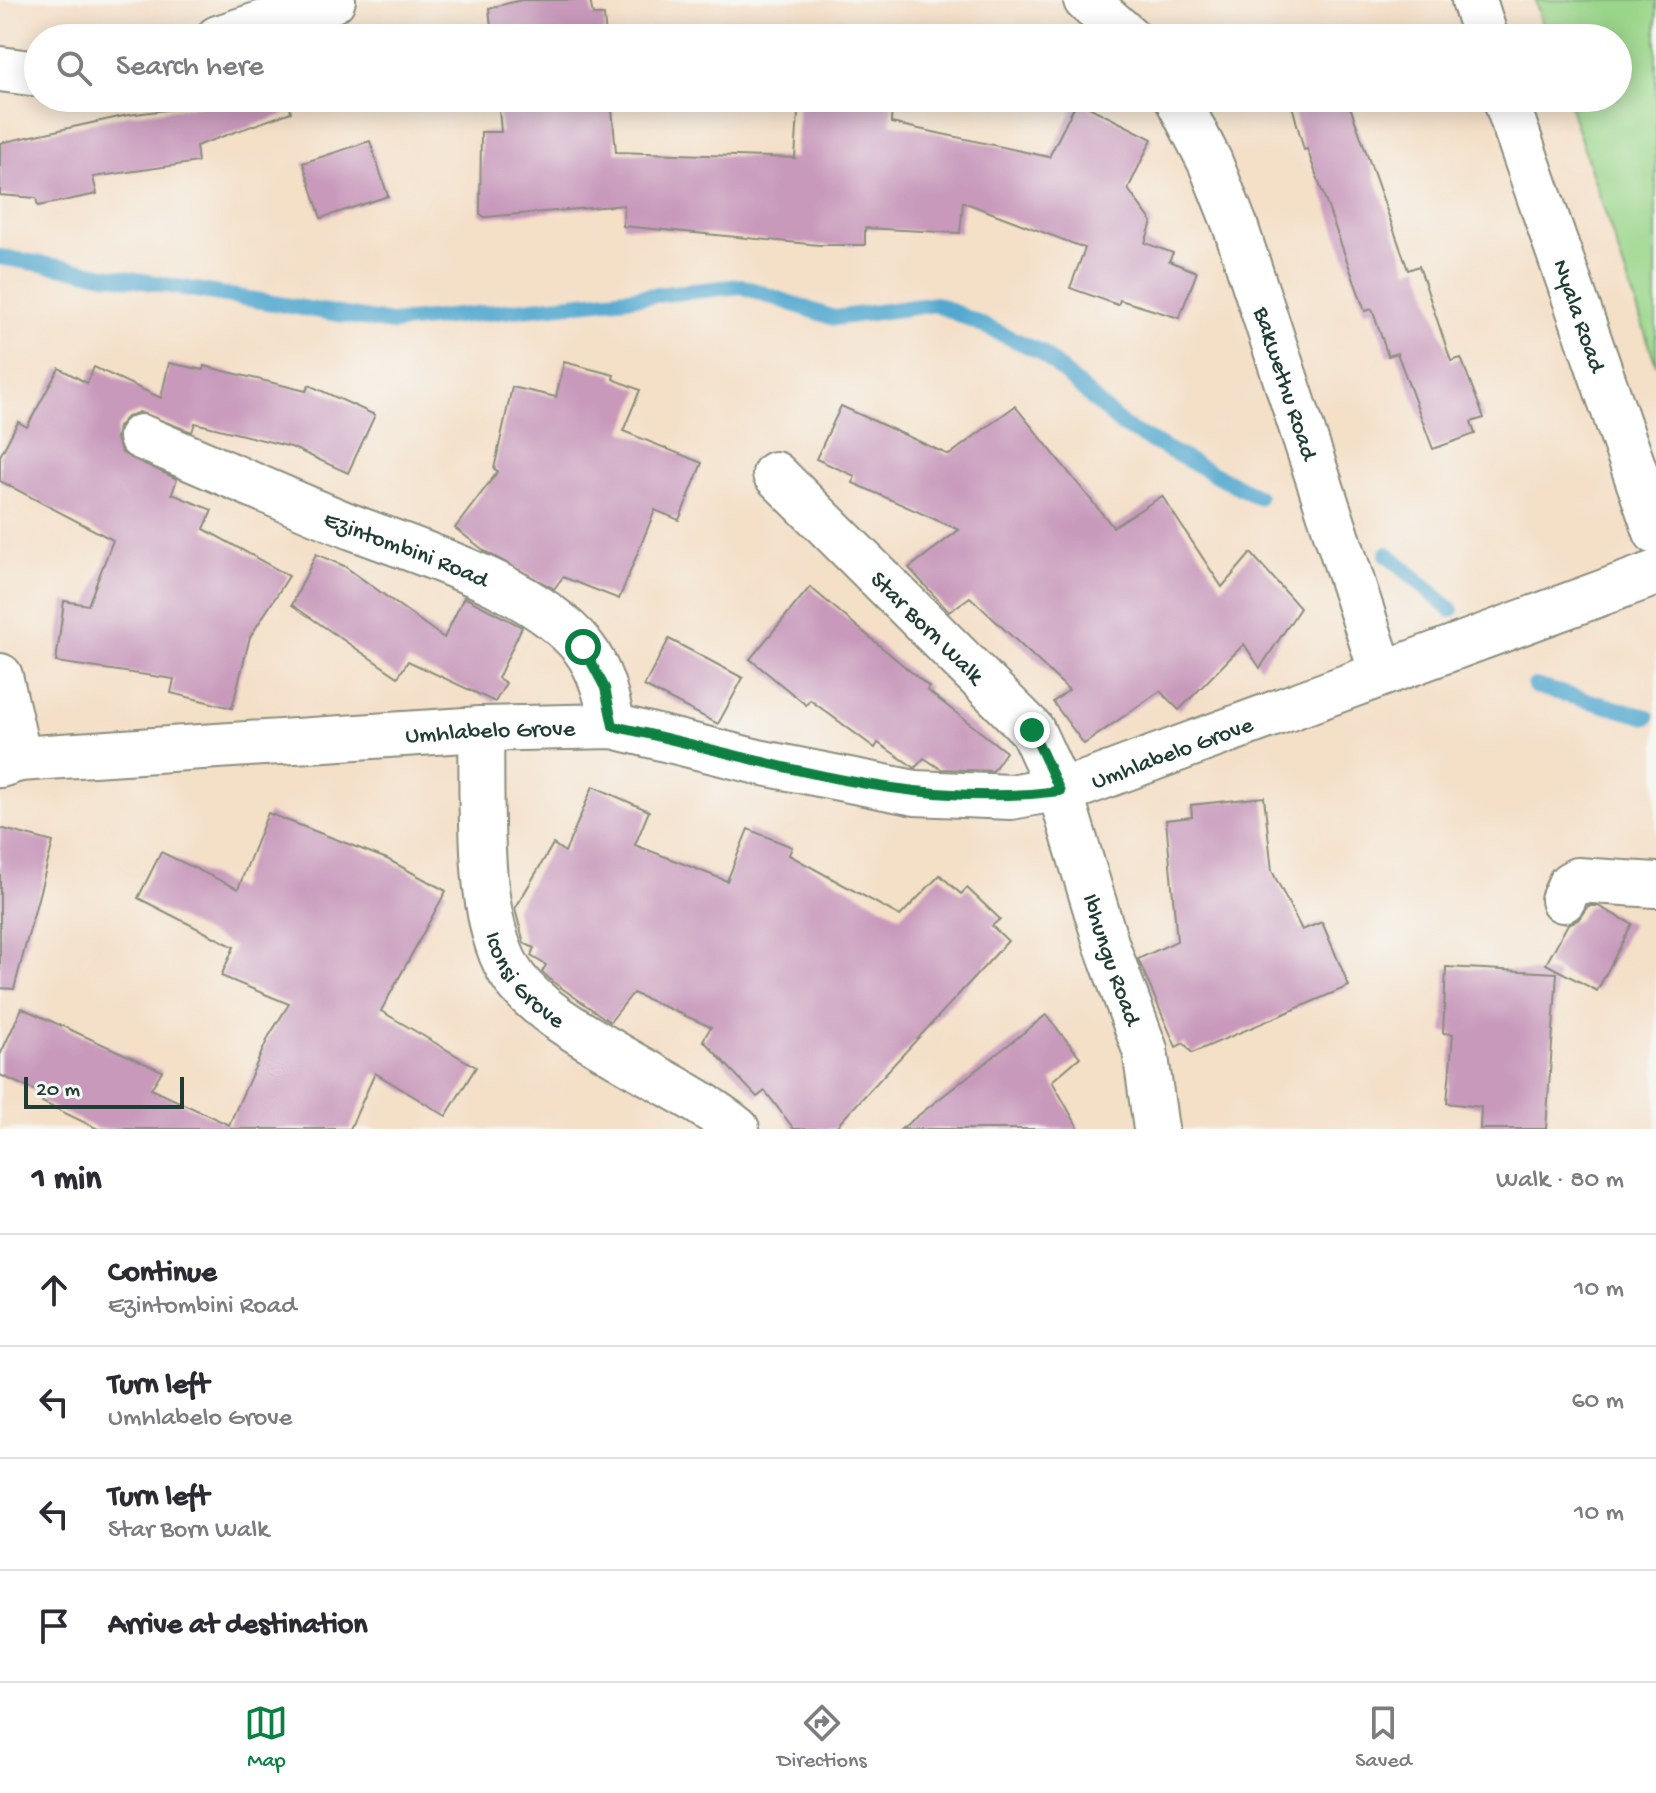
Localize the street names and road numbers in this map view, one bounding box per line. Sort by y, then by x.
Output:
street label: Nyala Road [1544,256,1611,378]
street label: Bakwethu Road [1245,303,1323,466]
street label: Ezintombini Road [319,506,494,597]
street label: Star Born Walk [863,566,990,693]
street label: Umhlabelo Grove [1088,711,1258,798]
street label: Umhlabelo Grove [405,716,576,752]
street label: Ibhungu Road [1074,891,1146,1032]
street label: Iconsi Grove [477,929,570,1037]

